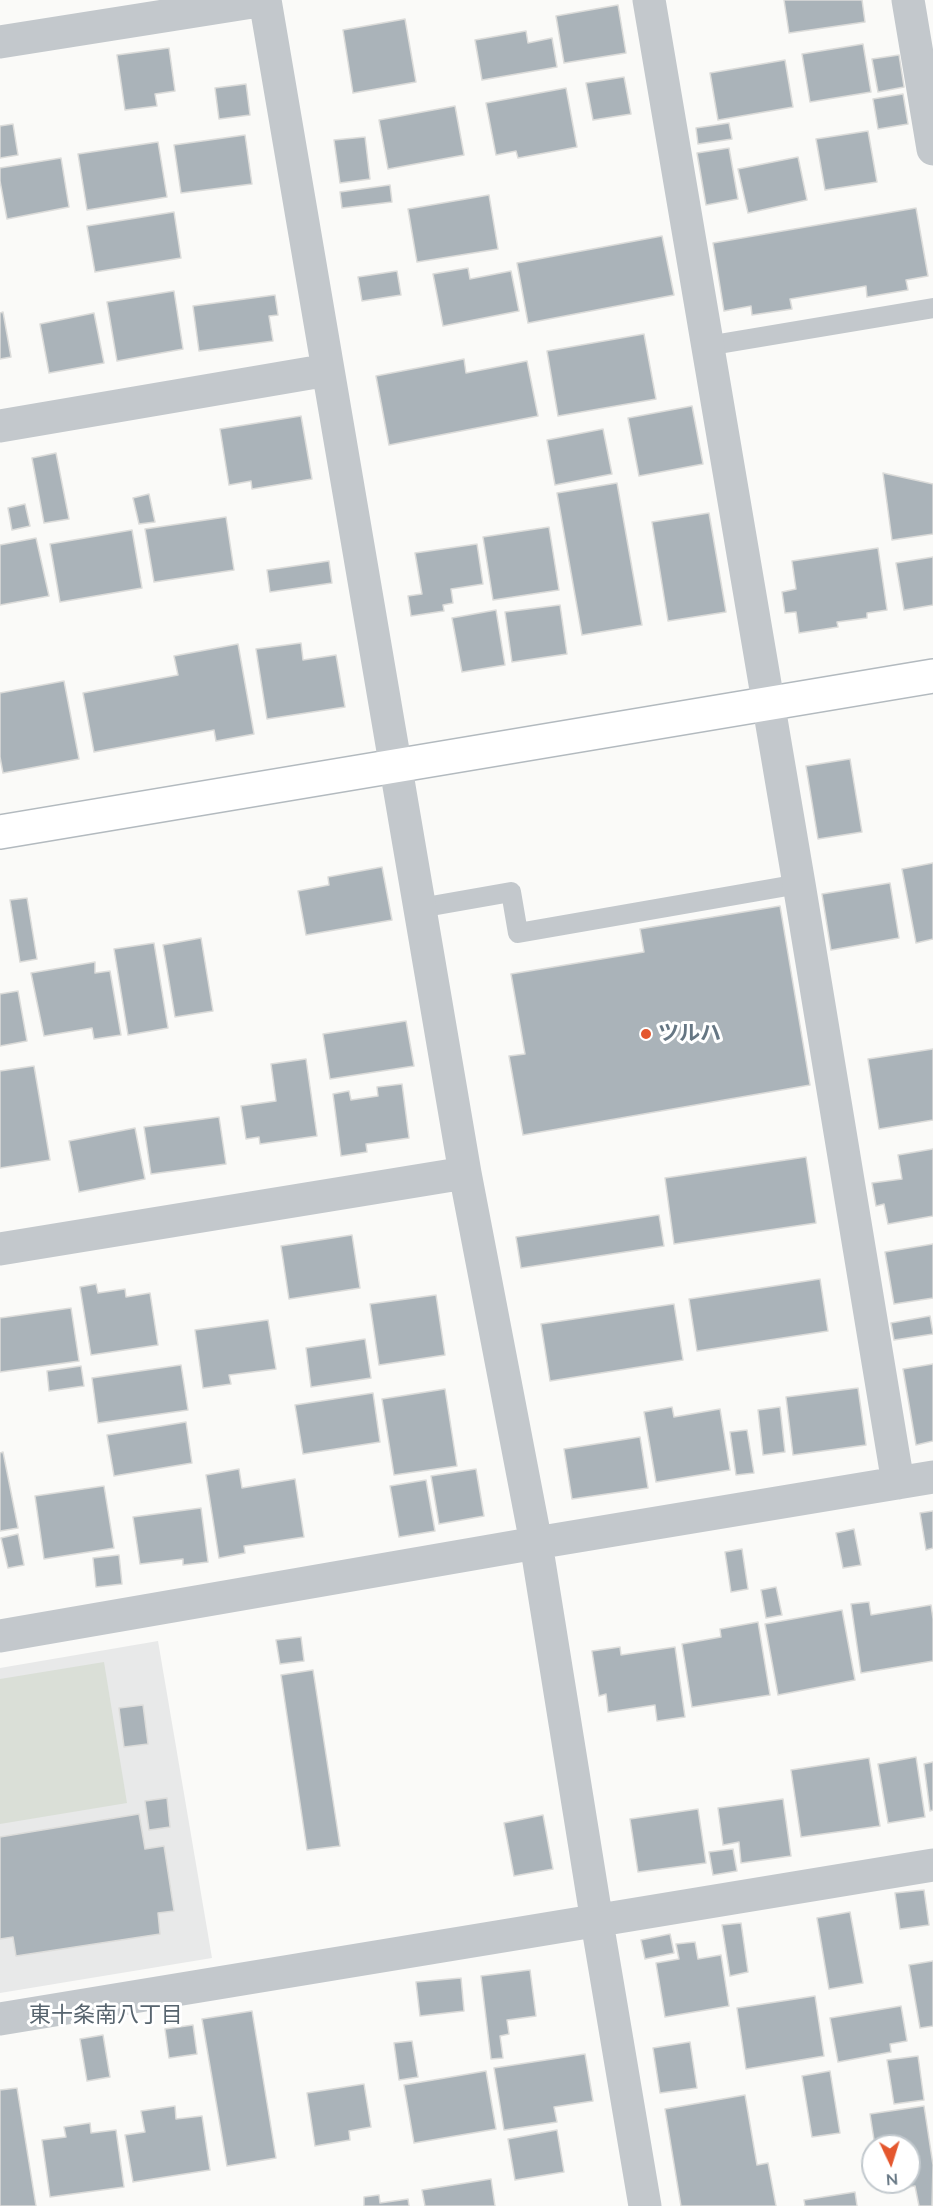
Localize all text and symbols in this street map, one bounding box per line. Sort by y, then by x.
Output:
place label: ツルハ [658,1021,721,1047]
marker: ツルハ [639,1027,653,1041]
district label: 東十条南八丁目 [29,2002,183,2028]
north arrow [861,2134,921,2194]
text: N [885,2170,899,2190]

